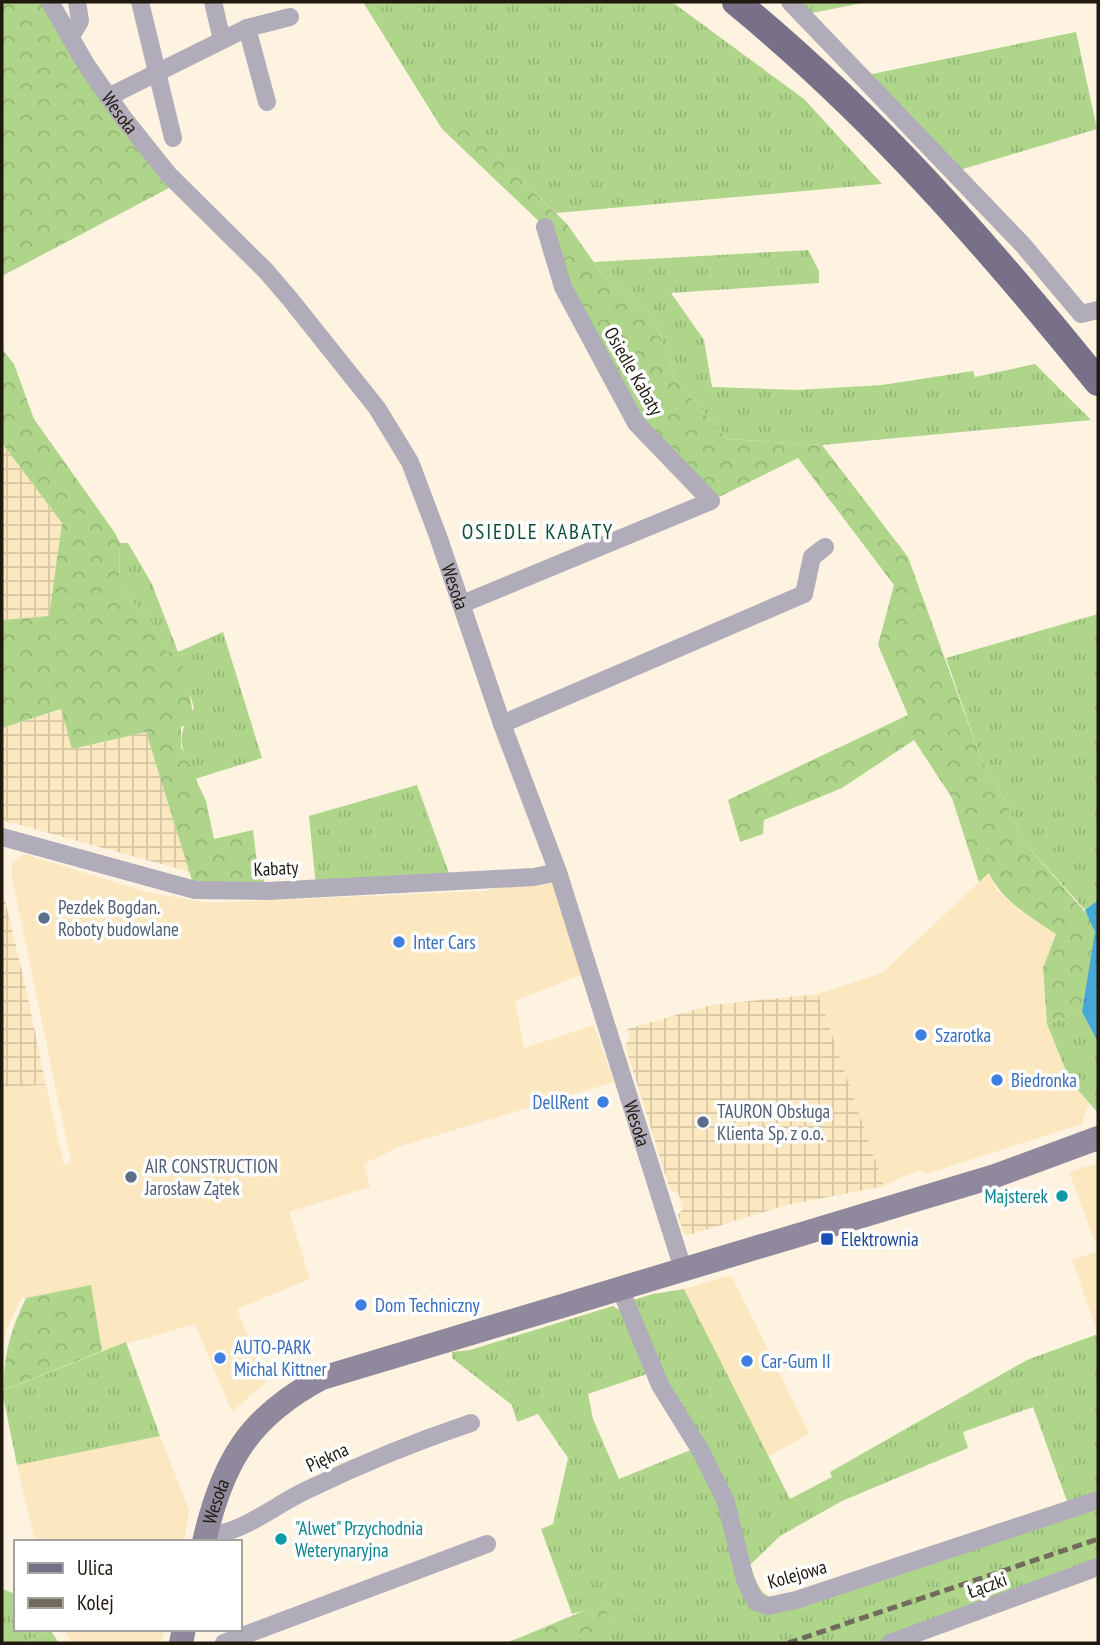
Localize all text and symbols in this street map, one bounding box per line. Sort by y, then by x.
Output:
street label: Wesoła [97,87,143,139]
street label: Osiedle Kabaty [599,323,669,420]
district label: OSIEDLE KABATY [462,518,614,545]
street label: Wesoła [436,561,474,612]
street label: Kabaty [253,855,300,881]
place label: Pezdek Bogdan. Roboty budowlane [58,895,179,941]
marker: Pezdek Bogdan. Roboty budowlane [36,910,52,926]
place label: Inter Cars [413,930,476,954]
marker: Inter Cars [391,934,407,950]
place label: Szarotka [935,1023,991,1047]
marker: Szarotka [913,1027,929,1043]
place label: Biedronka [1011,1068,1077,1092]
marker: Biedronka [989,1072,1005,1088]
place label: DellRent [533,1090,590,1114]
marker: DellRent [595,1094,611,1110]
street label: Wesoła [619,1098,656,1149]
place label: TAURON Obsługa Klienta Sp. z o.o. [717,1099,830,1145]
marker: TAURON Obsługa Klienta Sp. z o.o. [695,1114,711,1130]
place label: AIR CONSTRUCTION Jarosław Zątek [144,1154,278,1200]
marker: AIR CONSTRUCTION Jarosław Zątek [123,1169,139,1185]
place label: Majsterek [984,1184,1049,1208]
marker: Majsterek [1054,1188,1070,1204]
place label: Elektrownia [841,1227,919,1251]
marker: Elektrownia [819,1231,835,1247]
place label: Dom Techniczny [375,1293,481,1317]
marker: Dom Techniczny [353,1297,369,1313]
place label: AUTO-PARK Michal Kittner [234,1335,328,1381]
place label: Car-Gum II [761,1349,831,1373]
marker: AUTO-PARK Michal Kittner [212,1350,228,1366]
marker: Car-Gum II [739,1353,755,1369]
street label: Piękna [302,1437,352,1477]
street label: Wesoła [197,1475,234,1527]
place label: "Alwet" Przychodnia Weterynaryjna [295,1516,423,1562]
marker: "Alwet" Przychodnia Weterynaryjna [273,1531,289,1547]
legend [14,1540,242,1631]
text: Ulica [77,1554,113,1581]
street label: Kolejowa [765,1554,829,1594]
street label: Łączki [964,1567,1010,1603]
text: Kolej [77,1589,114,1616]

